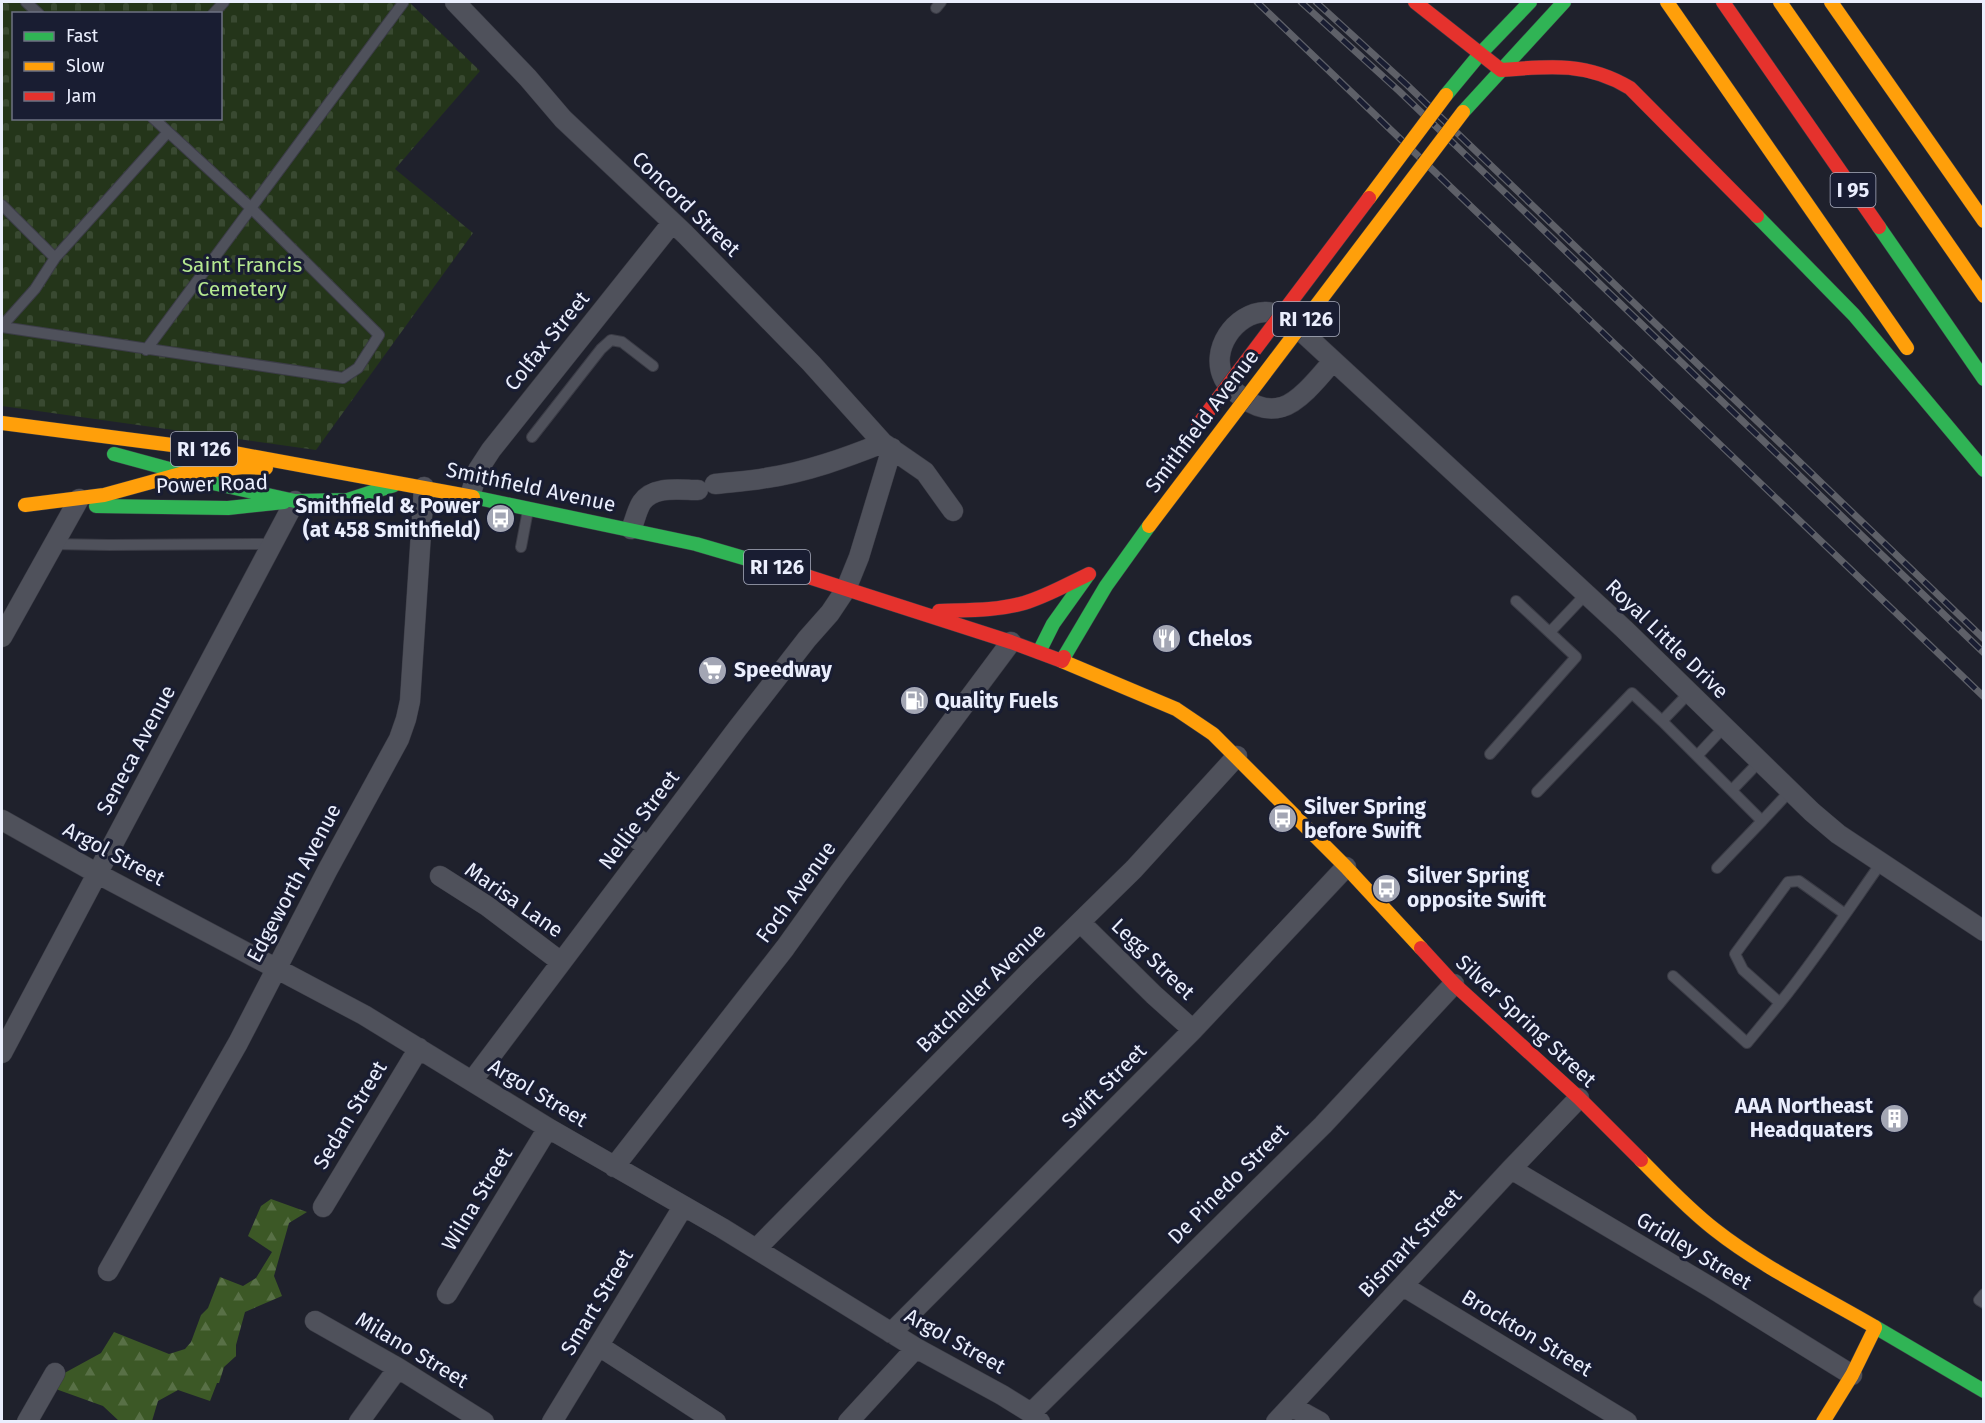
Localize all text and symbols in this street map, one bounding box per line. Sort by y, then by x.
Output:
legend [12,12,222,120]
text: Fast [66,25,99,47]
text: Slow [66,55,105,77]
text: Jam [66,85,97,107]
street label: Concord Street [626,146,746,262]
road number: I 95 [1830,173,1876,207]
park label: Saint Francis Cemetery [182,252,303,302]
street label: Colfax Street [499,286,595,396]
road number: RI 126 [1273,302,1339,336]
street label: Smithfield Avenue [1140,344,1264,498]
road number: RI 126 [171,432,237,466]
street label: Smithfield Avenue [444,456,618,518]
street label: Power Road [155,469,269,499]
place label: Smithfield & Power (at 458 Smithfield) [295,493,481,543]
bus stop icon: Smithfield & Power (at 458 Smithfield) [485,502,517,534]
road number: RI 126 [744,550,810,584]
street label: Royal Little Drive [1600,574,1734,704]
restaurant icon: Chelos [1151,623,1183,655]
place label: Chelos [1188,626,1252,652]
supermarket icon: Speedway [697,654,729,686]
place label: Speedway [734,657,832,683]
street label: Seneca Avenue [91,681,181,819]
fuel station icon: Quality Fuels [898,685,930,717]
place label: Quality Fuels [935,688,1058,714]
street label: Nellie Street [593,765,685,875]
place label: Silver Spring before Swift [1304,794,1427,844]
street label: Edgeworth Avenue [241,799,347,967]
bus stop icon: Silver Spring before Swift [1267,803,1299,835]
street label: Argol Street [59,816,170,892]
street label: Foch Avenue [750,836,842,948]
street label: Marisa Lane [460,857,568,943]
place label: Silver Spring opposite Swift [1407,863,1547,913]
bus stop icon: Silver Spring opposite Swift [1370,872,1402,904]
street label: Legg Street [1106,913,1200,1005]
street label: Batcheller Avenue [911,918,1051,1058]
street label: Silver Spring Street [1450,949,1602,1093]
street label: Swift Street [1056,1038,1152,1134]
street label: Argol Street [484,1053,593,1133]
street label: Sedan Street [308,1056,393,1174]
place label: AAA Northeast Headquaters [1734,1093,1874,1143]
building icon: AAA Northeast Headquaters [1878,1102,1910,1134]
street label: De Pinedo Street [1162,1118,1294,1250]
street label: Wilna Street [436,1142,518,1255]
street label: Bismark Street [1353,1183,1467,1303]
street label: Gridley Street [1632,1206,1757,1296]
street label: Smart Street [555,1244,639,1360]
street label: Brockton Street [1457,1284,1597,1382]
street label: Argol Street [900,1303,1010,1380]
street label: Milano Street [351,1306,473,1394]

